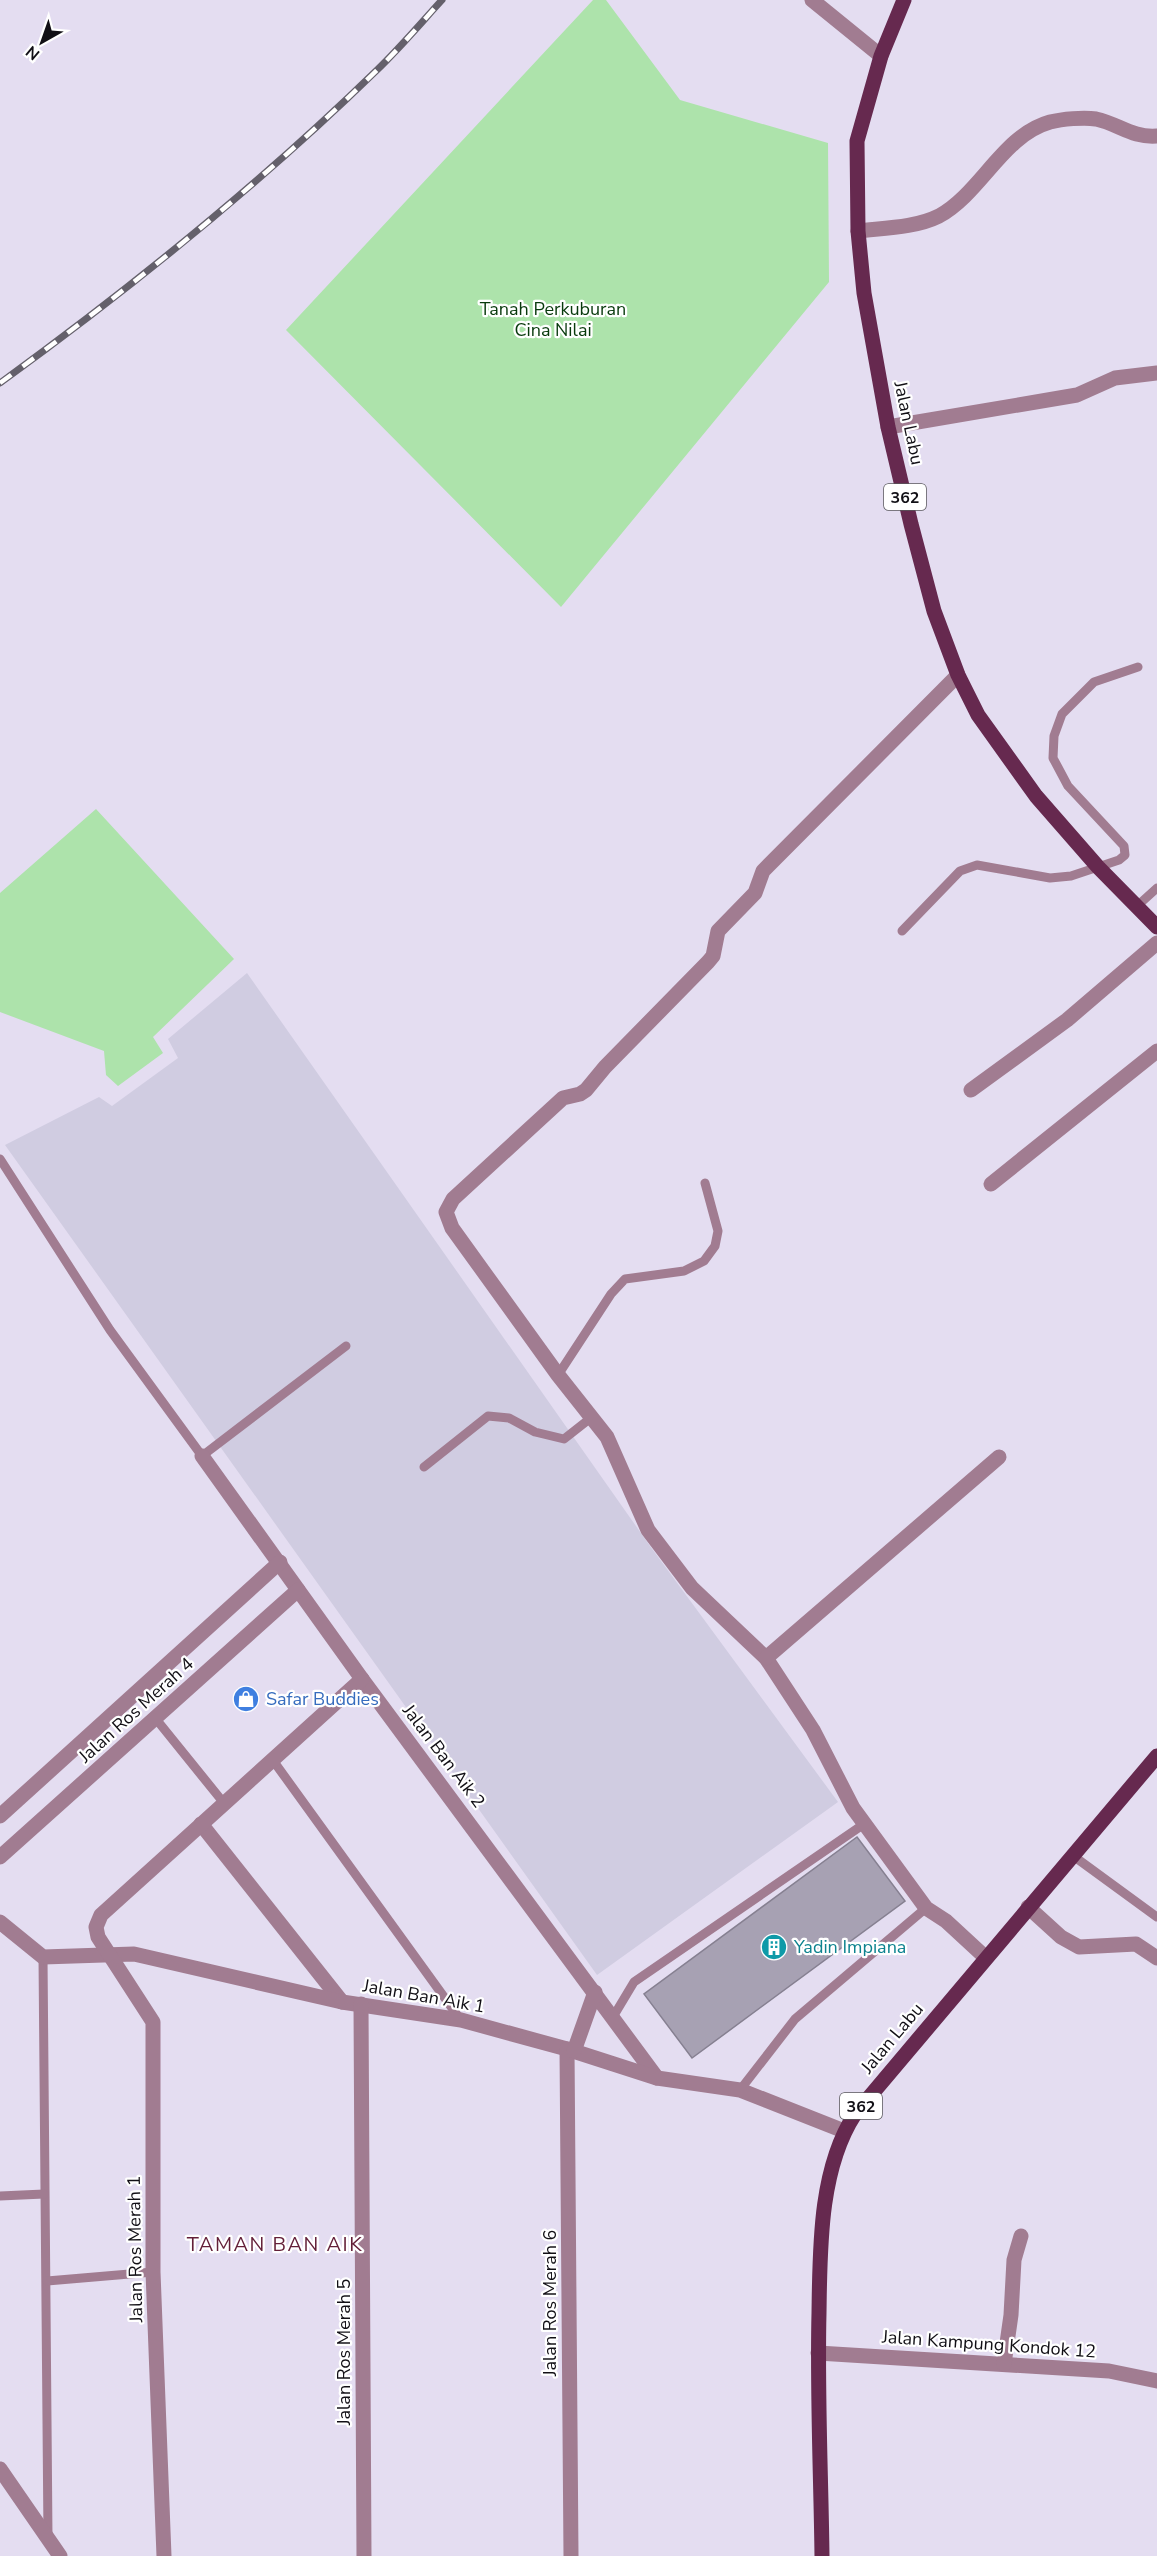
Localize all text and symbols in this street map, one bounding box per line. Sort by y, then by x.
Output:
north arrow [12,12,72,72]
text: N [21,40,45,65]
park label: Tanah Perkuburan Cina Nilai [480,297,626,342]
street label: Jalan Labu [888,378,930,467]
road number: 362 [884,484,926,510]
street label: Jalan Ros Merah 4 [73,1652,199,1769]
shop icon: Safar Buddies [231,1684,261,1714]
place label: Safar Buddies [266,1687,379,1711]
street label: Jalan Ban Aik 2 [397,1699,491,1812]
building icon: Yadin Impiana [759,1932,789,1962]
place label: Yadin Impiana [793,1935,906,1959]
street label: Jalan Ban Aik 1 [360,1973,487,2019]
street label: Jalan Labu [855,1998,929,2079]
road number: 362 [840,2093,882,2119]
street label: Jalan Ros Merah 1 [122,2175,148,2324]
street label: Jalan Ros Merah 6 [538,2230,562,2377]
district label: TAMAN BAN AIK [187,2231,363,2258]
street label: Jalan Ros Merah 5 [332,2279,356,2426]
street label: Jalan Kampung Kondok 12 [880,2324,1097,2363]

